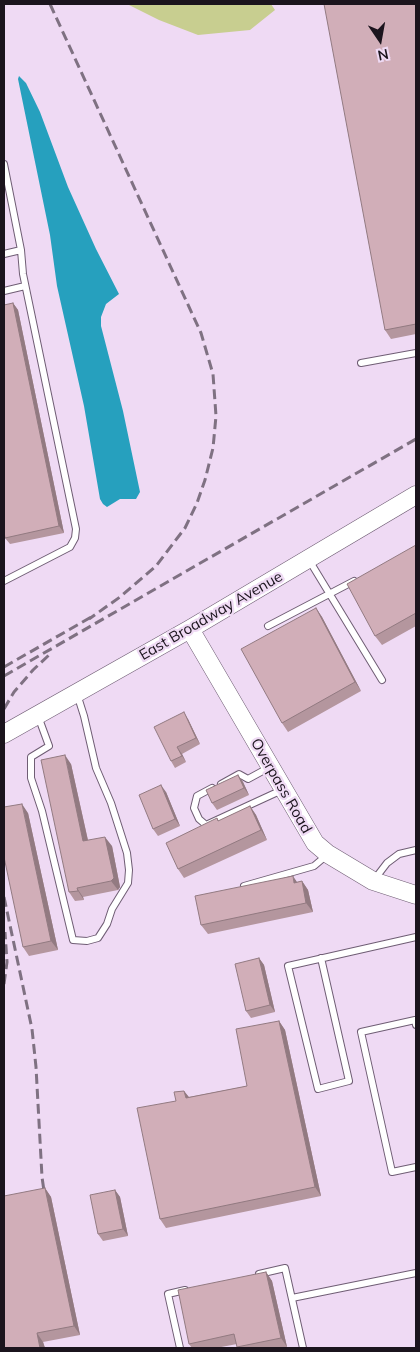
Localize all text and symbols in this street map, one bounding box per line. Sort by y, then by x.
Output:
north arrow [355,15,405,65]
text: N [376,45,390,65]
street label: East Broadway Avenue [136,568,286,664]
street label: Overpass Road [247,735,315,837]

